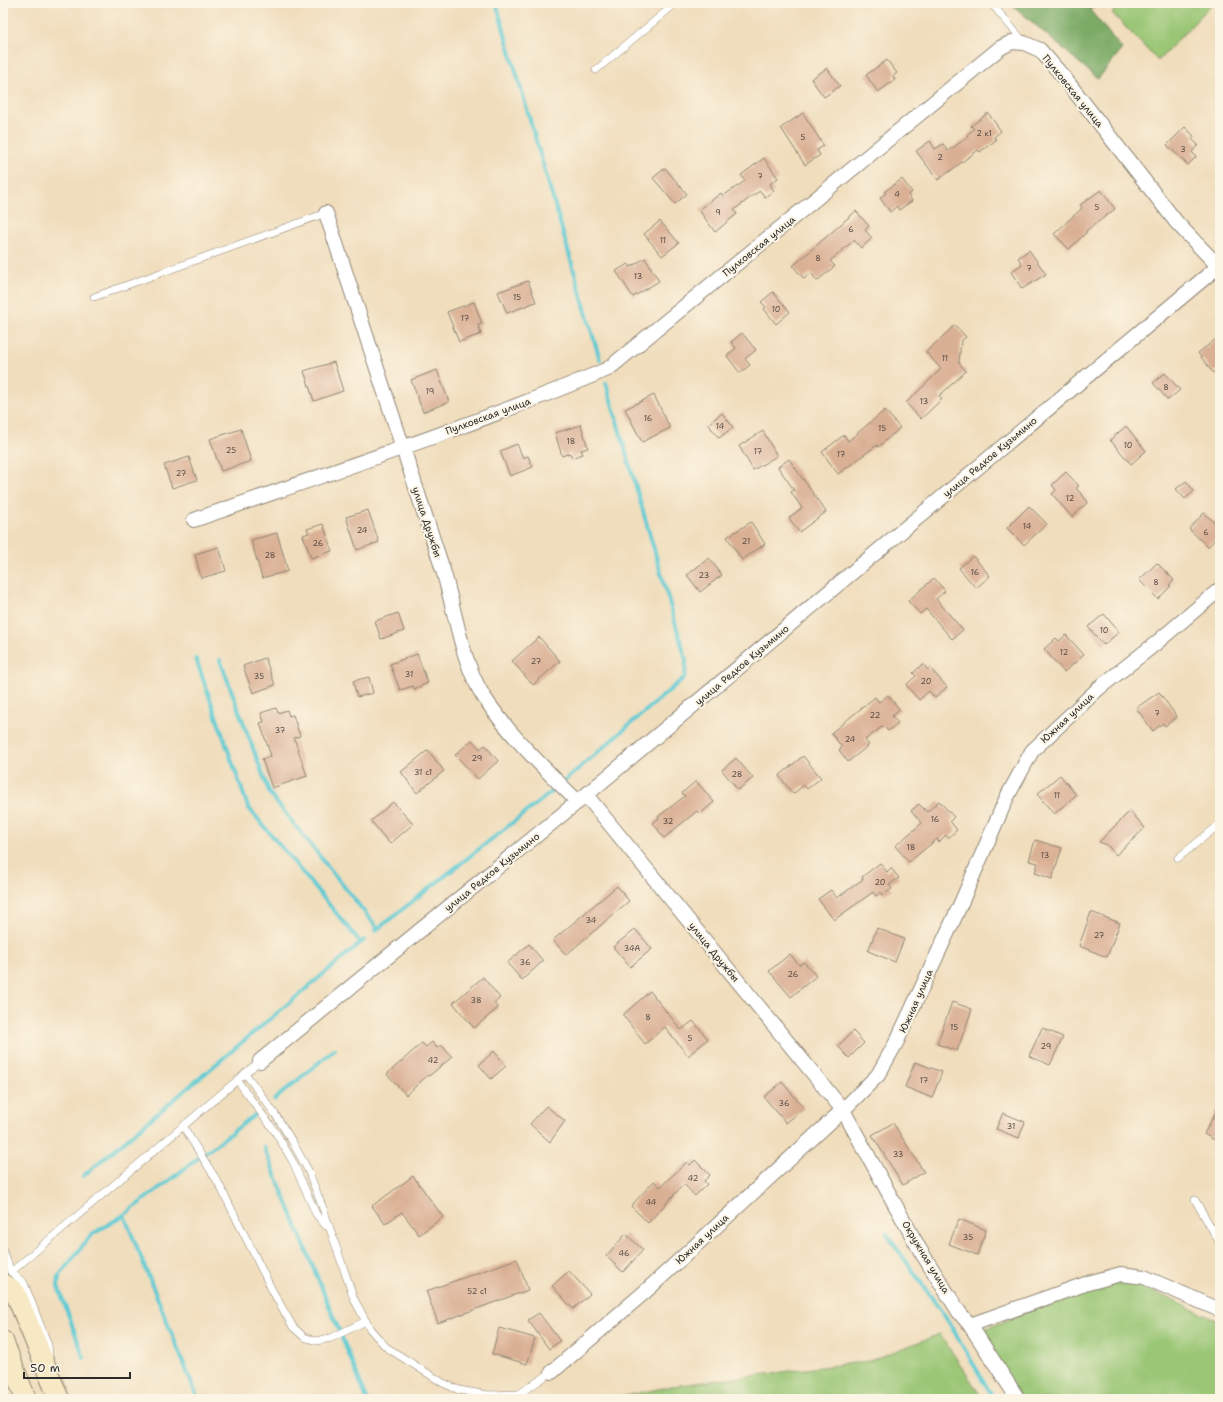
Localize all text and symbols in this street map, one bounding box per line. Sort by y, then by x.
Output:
street label: Пулковская улица [1040,52,1107,131]
house number: 2 к1 [976,128,992,139]
house number: 5 [801,132,806,143]
house number: 3 [1180,144,1186,155]
house number: 2 [937,152,943,163]
house number: 7 [757,171,763,182]
house number: 4 [894,189,900,200]
house number: 5 [1095,202,1100,213]
house number: 9 [715,207,721,218]
street label: Пулковская улица [720,212,799,279]
house number: 6 [848,224,854,235]
house number: 11 [660,235,666,246]
house number: 8 [815,253,821,264]
house number: 7 [1026,263,1032,274]
house number: 13 [634,271,642,282]
house number: 15 [513,292,521,303]
house number: 10 [772,304,780,315]
house number: 17 [461,313,470,324]
house number: 11 [942,353,948,364]
house number: 8 [1163,382,1169,393]
house number: 19 [426,386,434,397]
street label: Пулковская улица [444,394,533,437]
house number: 13 [920,396,928,407]
house number: 16 [644,413,653,424]
street label: улица Редкое Кузьмино [940,414,1040,500]
house number: 14 [716,421,725,432]
house number: 15 [878,423,886,434]
house number: 18 [567,436,575,447]
house number: 10 [1124,440,1132,451]
house number: 25 [226,445,236,456]
house number: 17 [754,446,763,457]
house number: 17 [837,449,846,460]
house number: 27 [176,468,187,479]
street label: улица Дружбы [409,485,445,559]
house number: 12 [1066,493,1075,504]
house number: 14 [1023,521,1032,532]
house number: 24 [357,525,368,536]
house number: 6 [1203,527,1209,538]
house number: 21 [742,536,750,547]
house number: 26 [313,538,324,549]
house number: 28 [265,550,275,561]
house number: 16 [971,567,980,578]
house number: 23 [699,570,709,581]
house number: 8 [1153,577,1159,588]
street label: улица Редкое Кузьмино [692,622,792,708]
house number: 10 [1100,625,1108,636]
house number: 12 [1060,647,1069,658]
house number: 27 [531,656,542,667]
house number: 31 [405,669,413,680]
house number: 35 [254,671,264,682]
house number: 20 [921,676,931,687]
street label: Южная улица [1038,689,1097,746]
house number: 7 [1154,708,1160,719]
house number: 22 [870,710,881,721]
house number: 37 [275,725,286,736]
house number: 24 [845,734,856,745]
house number: 29 [472,753,482,764]
house number: 31 с1 [414,767,432,778]
house number: 28 [732,769,742,780]
house number: 11 [1054,790,1060,801]
house number: 16 [931,814,940,825]
house number: 32 [663,816,674,827]
street label: улица Редкое Кузьмино [442,830,542,914]
house number: 18 [907,842,915,853]
house number: 13 [1041,850,1049,861]
house number: 20 [875,877,885,888]
house number: 34 [586,915,597,926]
street label: улица Дружбы [686,919,742,985]
house number: 27 [1094,930,1105,941]
house number: 34А [624,943,641,954]
house number: 36 [520,957,531,968]
street label: Южная улица [896,967,936,1035]
house number: 26 [788,969,799,980]
house number: 38 [471,995,481,1006]
house number: 8 [645,1012,651,1023]
house number: 15 [950,1022,958,1033]
house number: 5 [688,1033,693,1044]
house number: 29 [1041,1041,1051,1052]
house number: 42 [428,1055,439,1066]
house number: 17 [920,1075,929,1086]
house number: 36 [779,1098,790,1109]
house number: 31 [1007,1121,1015,1132]
house number: 33 [893,1149,903,1160]
house number: 42 [688,1173,699,1184]
house number: 44 [646,1197,657,1208]
street label: Южная улица [673,1210,732,1267]
street label: Окружная улица [899,1218,953,1296]
house number: 35 [963,1232,973,1243]
house number: 46 [618,1248,630,1259]
house number: 52 с1 [467,1286,487,1297]
scale bar [24,1354,130,1380]
text: 50 m [30,1360,60,1376]

